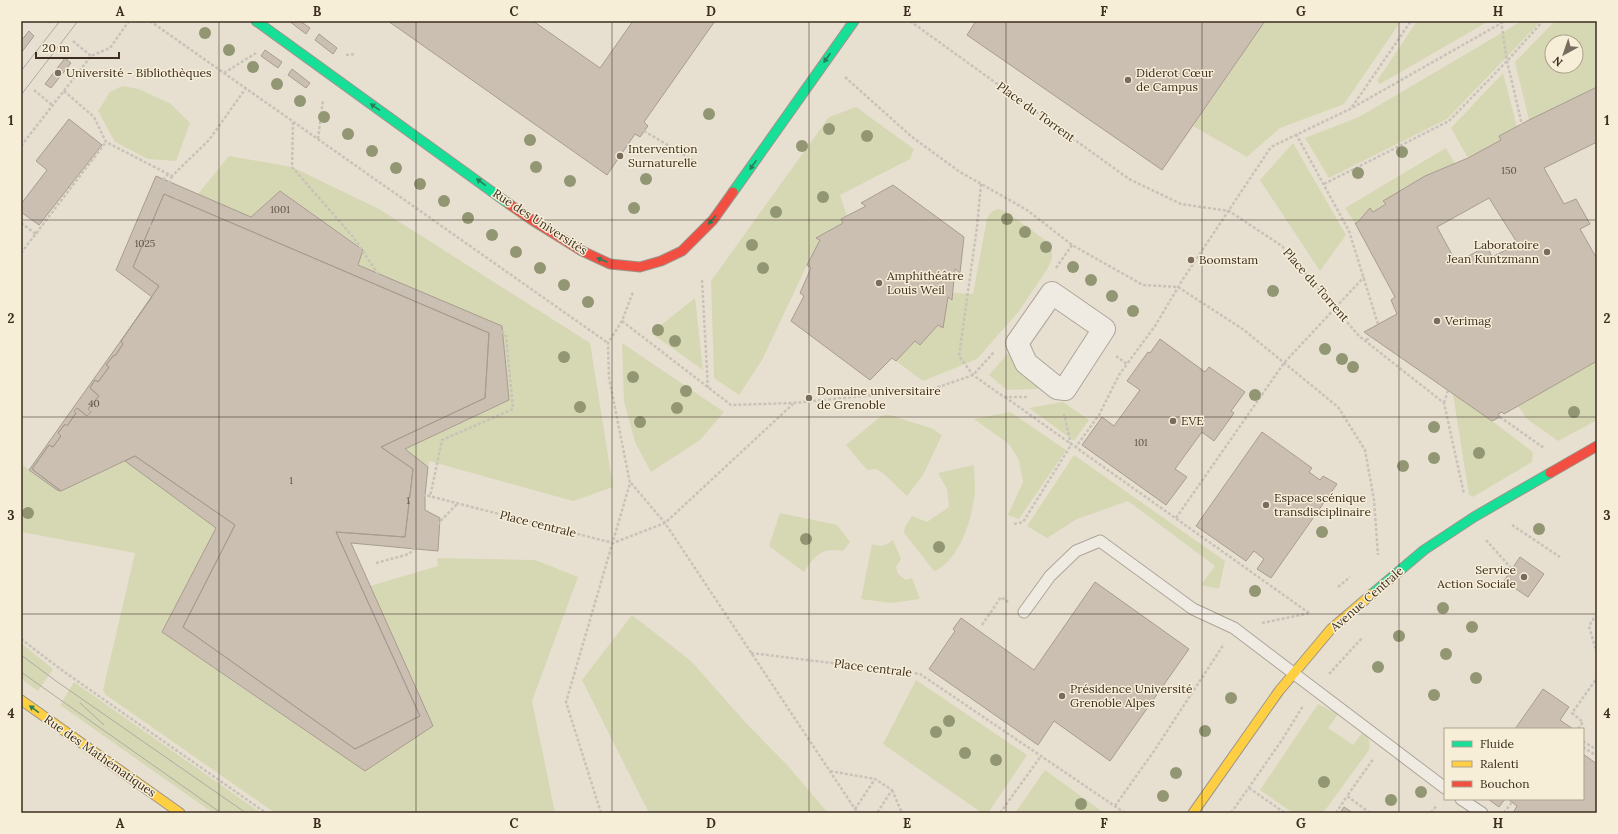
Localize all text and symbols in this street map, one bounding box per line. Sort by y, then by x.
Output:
text: A [116,3,125,20]
text: B [313,3,322,20]
text: C [510,3,519,20]
text: D [706,3,716,20]
text: E [903,3,911,20]
text: F [1100,3,1108,20]
text: G [1296,3,1306,20]
text: H [1493,3,1503,20]
scale bar [36,34,119,60]
north arrow [1544,34,1584,74]
text: 20 m [42,40,70,55]
one-way arrow [823,53,832,64]
text: N [1549,53,1565,70]
place label: Université - Bibliothèques [66,65,212,80]
place label: Diderot Cœur de Campus [1136,65,1214,94]
marker: Université - Bibliothèques [53,68,63,78]
marker: Diderot Cœur de Campus [1123,75,1133,85]
street label: Place du Torrent [994,78,1079,145]
one-way arrow [370,103,381,111]
text: 1 [8,112,14,129]
text: 1 [1604,112,1610,129]
place label: Intervention Surnaturelle [628,141,698,170]
marker: Intervention Surnaturelle [615,151,625,161]
one-way arrow [749,159,757,170]
house number: 150 [1501,164,1517,177]
one-way arrow [476,178,486,186]
street label: Rue des Universités [490,185,591,258]
house number: 1001 [270,203,290,216]
one-way arrow [707,215,716,225]
house number: 1025 [135,237,155,250]
place label: Laboratoire Jean Kuntzmann [1446,237,1539,266]
street label: Place du Torrent [1280,245,1353,325]
marker: Laboratoire Jean Kuntzmann [1542,247,1552,257]
place label: Boomstam [1199,252,1259,267]
marker: Boomstam [1186,255,1196,265]
one-way arrow [596,257,607,263]
place label: Amphithéâtre Louis Weil [886,268,964,297]
marker: Amphithéâtre Louis Weil [874,278,884,288]
text: 2 [8,310,15,327]
text: 2 [1604,310,1611,327]
place label: Verimag [1444,313,1491,328]
marker: Verimag [1432,316,1442,326]
place label: Domaine universitaire de Grenoble [817,383,941,412]
marker: Domaine universitaire de Grenoble [804,393,814,403]
house number: 40 [88,397,100,410]
place label: EVE [1181,413,1204,428]
marker: EVE [1168,416,1178,426]
house number: 101 [1134,436,1148,449]
house number: 1 [289,474,293,487]
place label: Espace scénique transdisciplinaire [1274,490,1371,519]
house number: 1 [406,494,410,507]
marker: Espace scénique transdisciplinaire [1261,500,1271,510]
text: 3 [7,507,15,524]
street label: Place centrale [498,507,578,540]
text: 3 [1603,507,1611,524]
place label: Service Action Sociale [1436,562,1516,591]
street label: Avenue Centrale [1326,563,1407,635]
marker: Service Action Sociale [1519,572,1529,582]
street label: Place centrale [833,655,913,680]
place label: Présidence Université Grenoble Alpes [1070,681,1193,710]
marker: Présidence Université Grenoble Alpes [1057,691,1067,701]
text: 4 [7,705,15,722]
one-way arrow [29,705,39,713]
text: 4 [1603,705,1611,722]
street label: Rue des Mathématiques [41,711,160,800]
legend [1444,728,1584,800]
text: Fluide [1480,736,1515,751]
text: Ralenti [1480,756,1519,771]
text: Bouchon [1480,776,1530,791]
text: A [116,815,125,832]
text: B [313,815,322,832]
text: C [510,815,519,832]
text: D [706,815,716,832]
text: E [903,815,911,832]
text: F [1100,815,1108,832]
text: G [1296,815,1306,832]
text: H [1493,815,1503,832]

